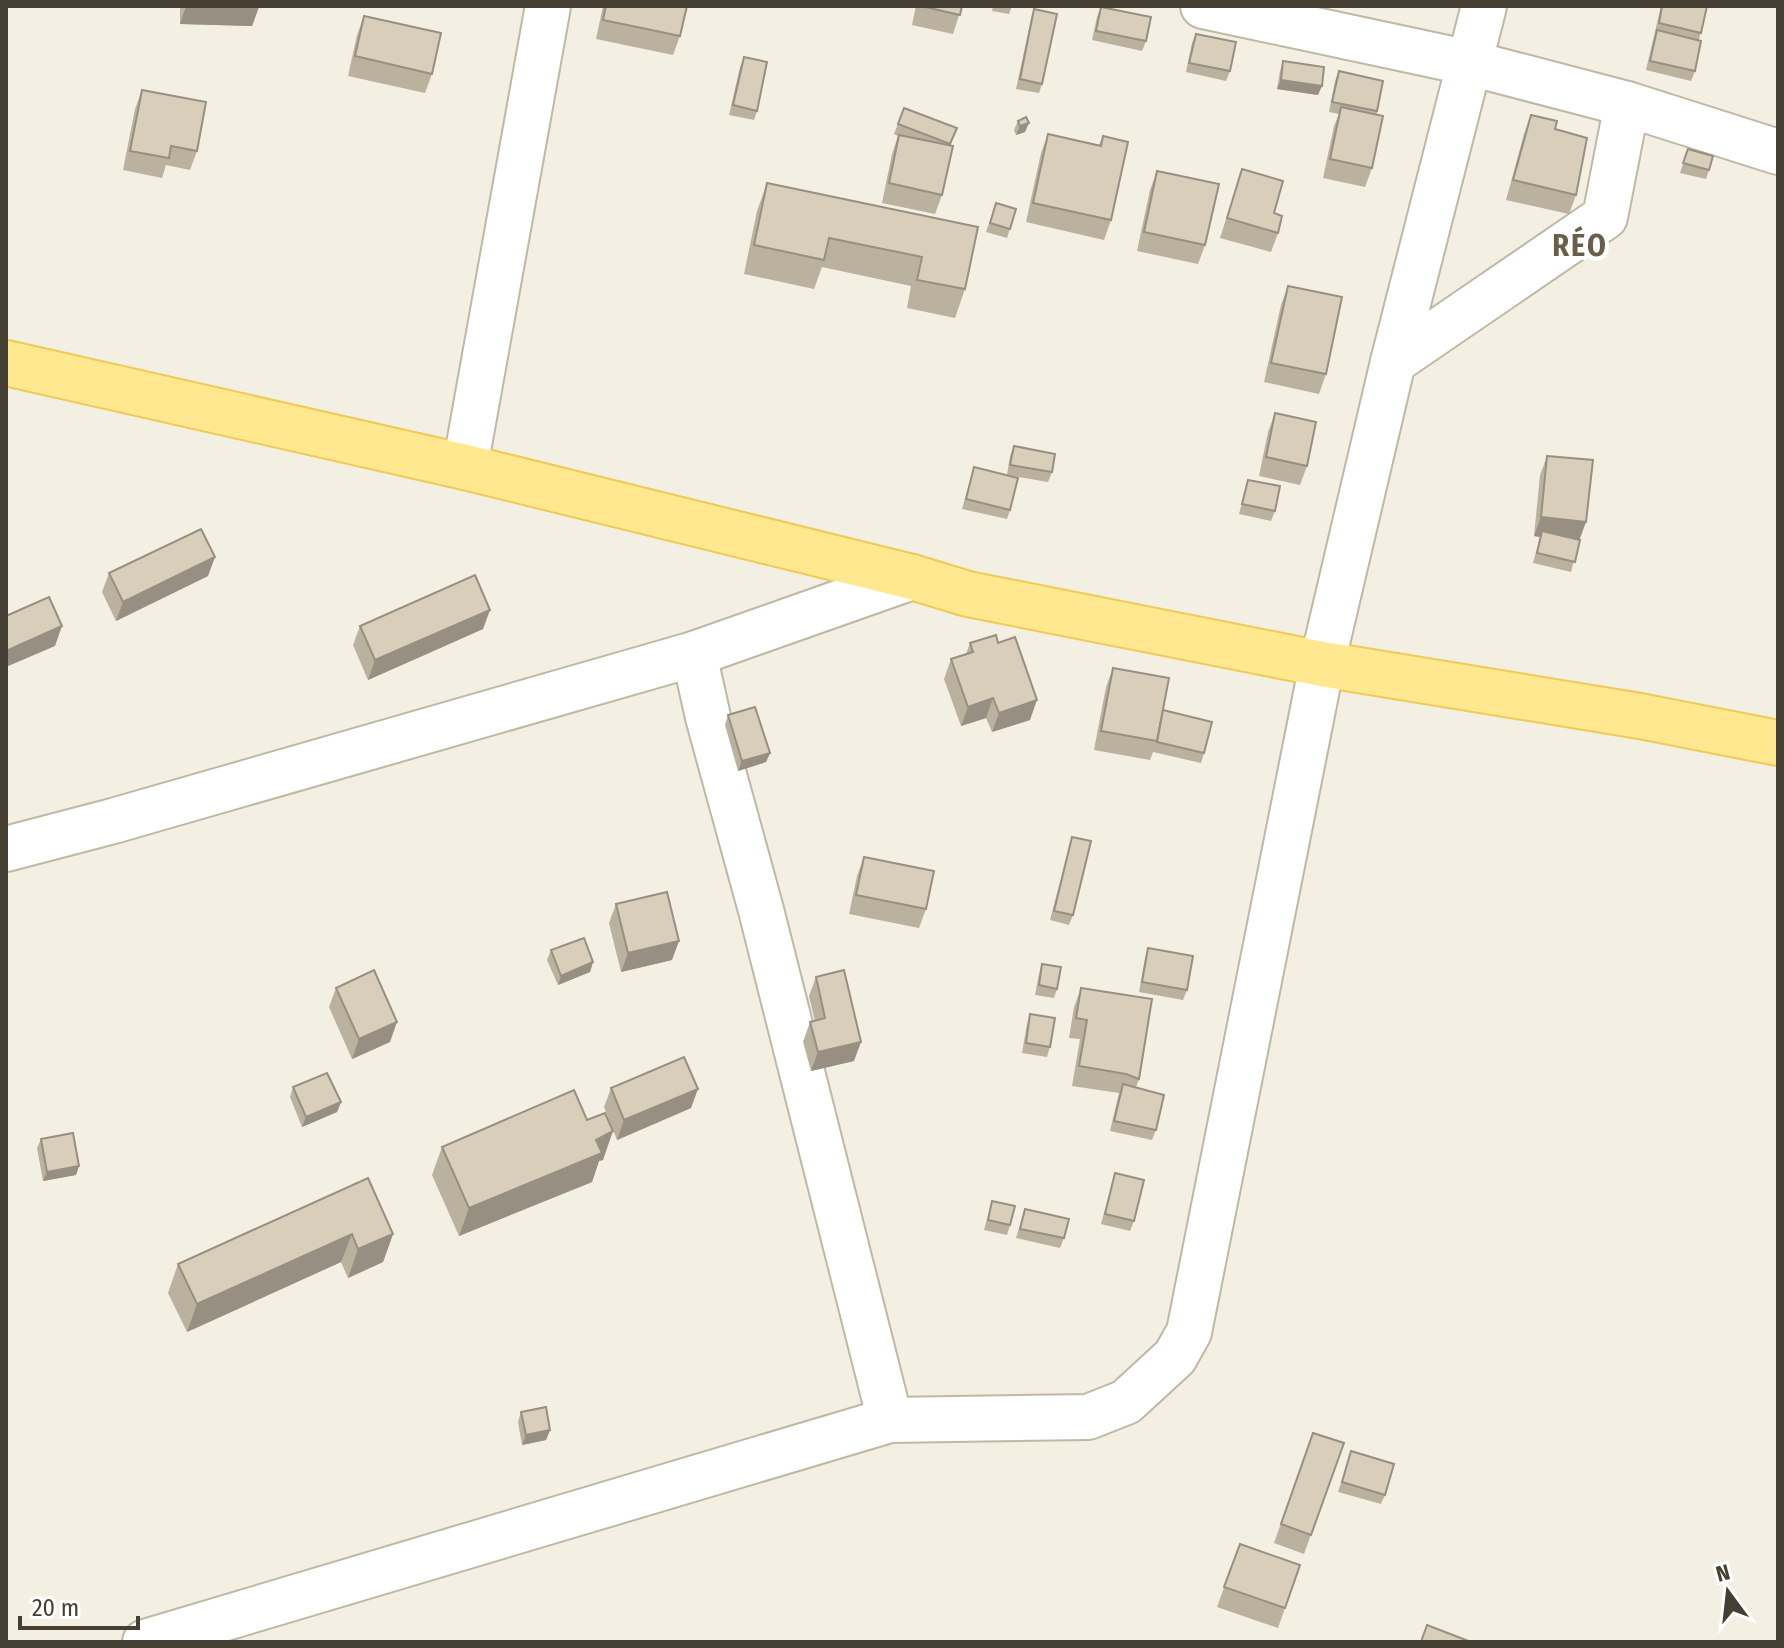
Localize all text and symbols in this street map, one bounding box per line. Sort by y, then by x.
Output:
district label: RÉO [1552,226,1608,264]
north arrow [1688,1552,1768,1632]
text: N [1713,1558,1733,1588]
scale bar [20,1580,138,1630]
text: 20 m [32,1594,79,1622]

